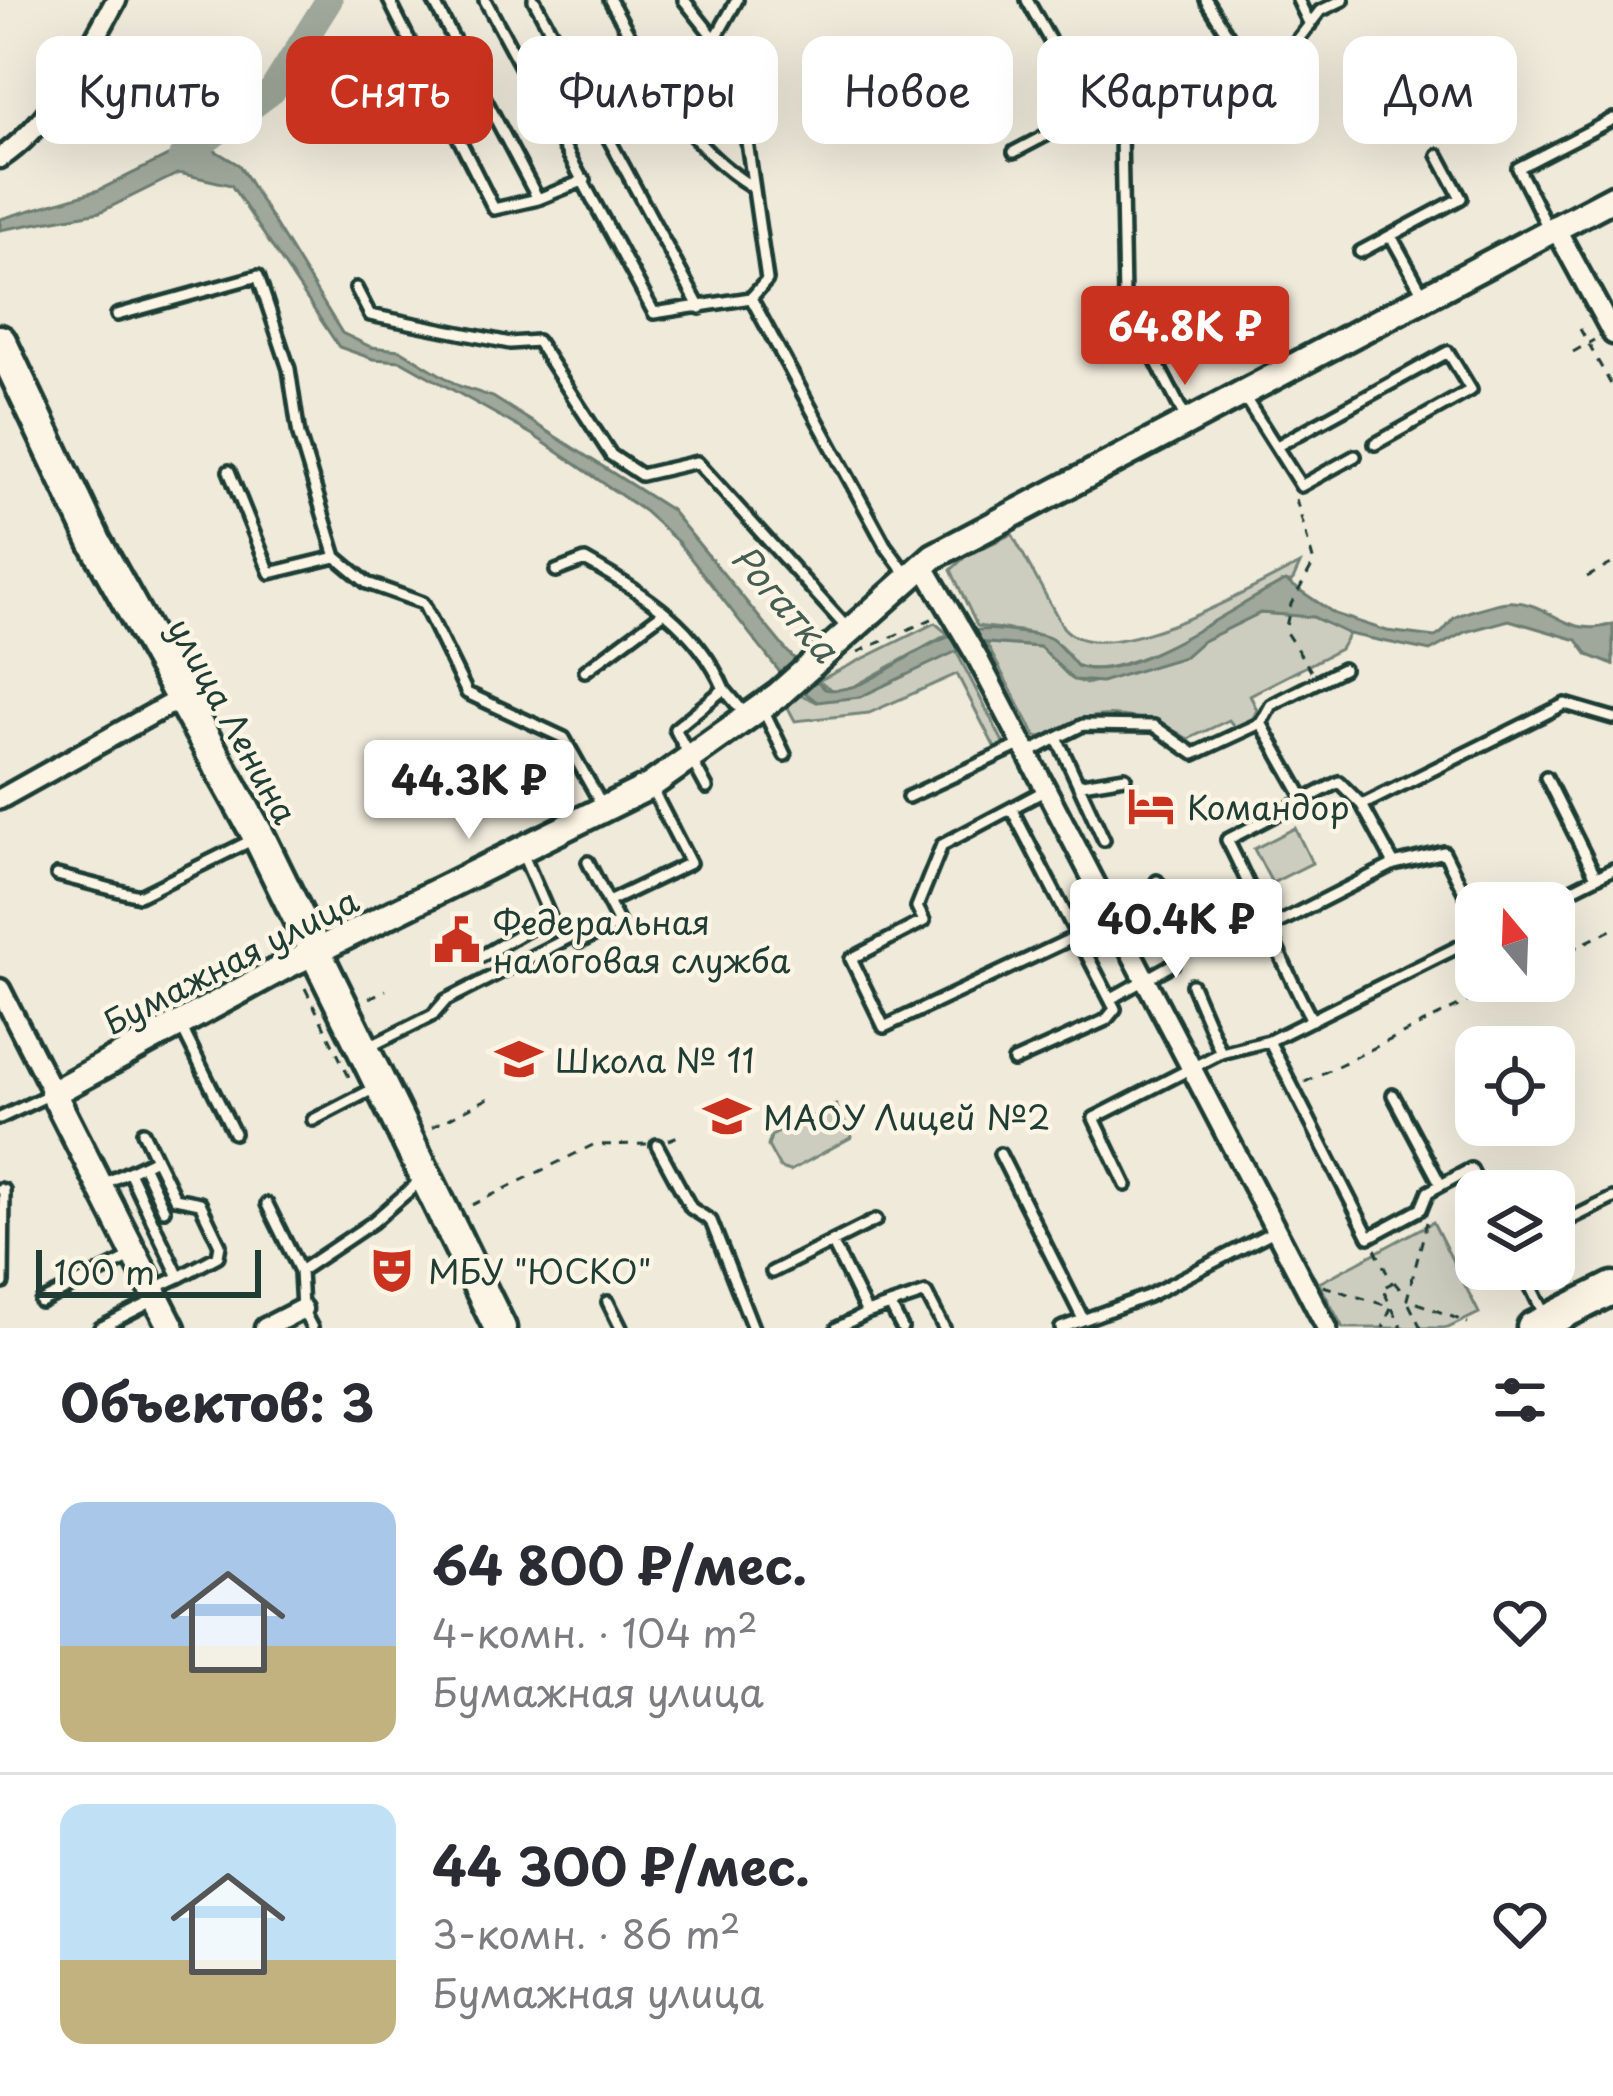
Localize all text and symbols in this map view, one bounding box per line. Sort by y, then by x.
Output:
chip: Купить [36,36,262,144]
chip: Снять [286,36,493,144]
chip: Фильтры [517,36,778,144]
chip: Новое [802,36,1013,144]
chip: Квартира [1037,36,1319,144]
chip: Дом [1343,36,1517,144]
pin: 64.8K ₽ [1074,286,1296,388]
text: 64.8K ₽ [1108,295,1262,354]
water label: Рогатка [720,531,853,674]
street label: улица Ленина [157,608,311,832]
pin: 44.3K ₽ [358,740,580,842]
text: 44.3K ₽ [391,749,547,808]
hotel icon: Командор [1126,781,1176,831]
place label: Командор [1187,781,1349,831]
street label: Бумажная улица [94,874,367,1046]
pin: 40.4K ₽ [1065,879,1287,981]
north arrow [1455,882,1575,1002]
map controls [1455,882,1575,1290]
text: 40.4K ₽ [1097,888,1255,947]
place label: Федеральная налоговая служба [493,896,791,984]
public building icon: Федеральная налоговая служба [432,915,482,965]
button: locate [1455,1026,1575,1146]
school or university icon: Школа № 11 [494,1034,544,1084]
place label: Школа № 11 [555,1034,755,1084]
school or university icon: МАОУ Лицей №2 [702,1091,752,1141]
place label: МАОУ Лицей №2 [763,1091,1050,1141]
button: layers [1455,1170,1575,1290]
scale bar [36,1244,261,1297]
theatre icon: МБУ "ЮСКО" [367,1245,417,1295]
place label: МБУ "ЮСКО" [428,1245,651,1295]
text: 100 m [54,1246,155,1296]
text: Объектов: 3 [60,1362,374,1439]
icon: filters [1487,1367,1553,1433]
text: 64 800 ₽/мес. [432,1525,807,1602]
icon: home [156,1550,300,1694]
icon: heart [1487,1589,1553,1655]
text: 4-комн. · 104 m² [432,1602,758,1661]
text: Бумажная улица [432,1661,764,1720]
text: 44 300 ₽/мес. [432,1826,810,1903]
icon: home [156,1852,300,1996]
icon: heart [1487,1891,1553,1957]
text: 3-комн. · 86 m² [432,1903,741,1962]
text: Бумажная улица [432,1962,764,2021]

